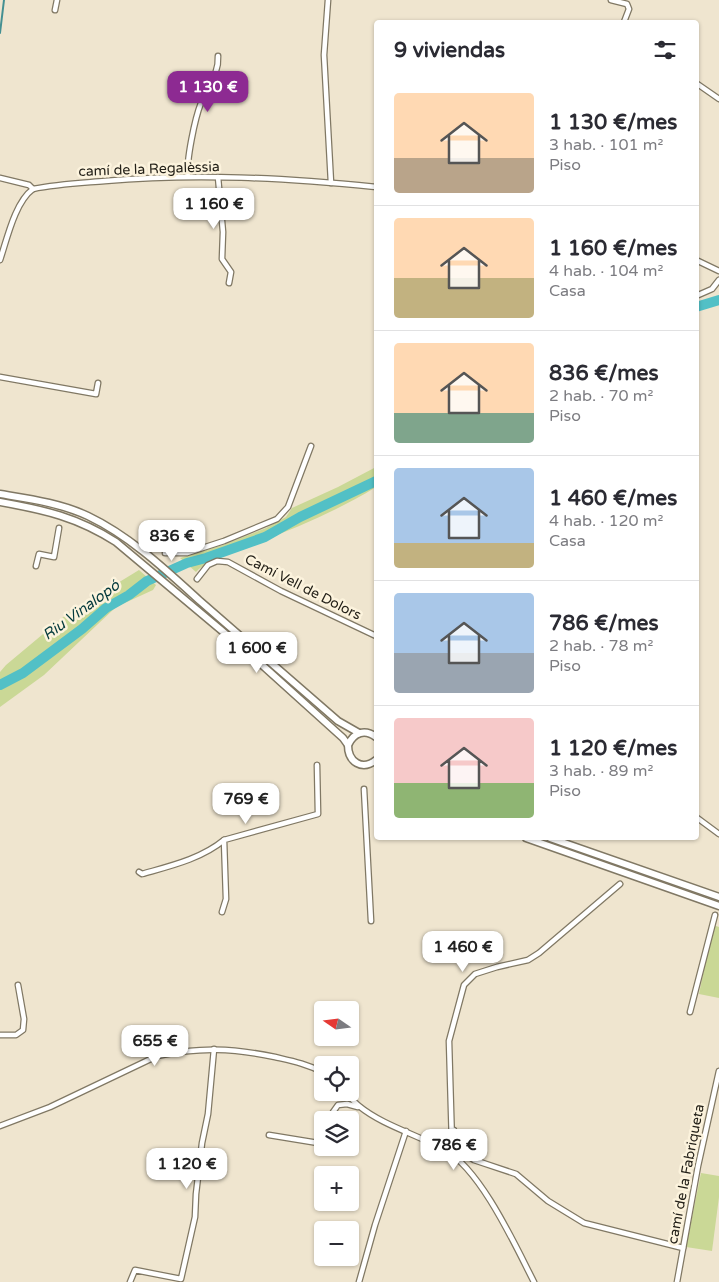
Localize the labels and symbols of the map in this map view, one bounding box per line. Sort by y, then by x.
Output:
pin: 1 130 € [162,70,254,113]
street label: camí de la Regalèssia [78,158,220,180]
pin: 1 160 € [168,188,260,230]
pin: 836 € [137,520,207,562]
street label: Camí Vell de Dolors [242,550,364,624]
water label: Riu Vinalopó [39,576,124,644]
pin: 1 600 € [211,632,303,674]
pin: 769 € [211,782,281,825]
pin: 1 460 € [417,930,509,973]
north arrow [314,1001,359,1046]
pin: 655 € [120,1024,190,1067]
street label: camí de la Fabriqueta [664,1103,708,1245]
pin: 786 € [419,1128,489,1171]
pin: 1 120 € [141,1148,233,1190]

